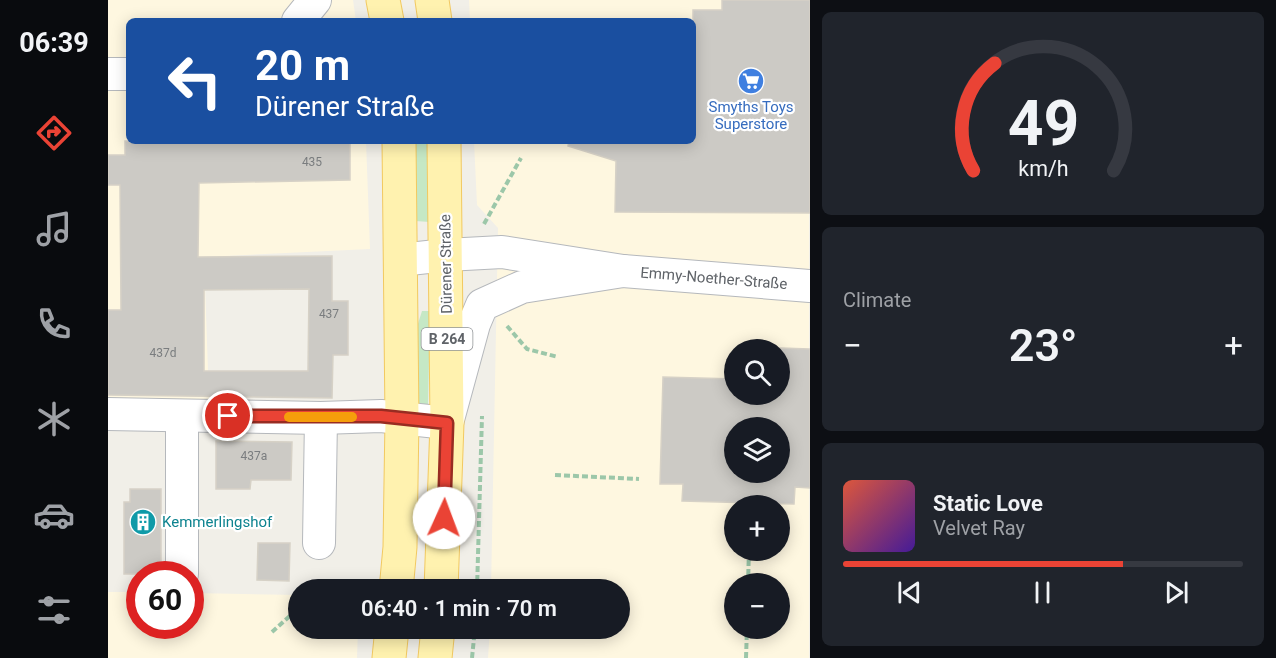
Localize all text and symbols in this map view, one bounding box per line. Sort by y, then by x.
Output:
text: 06:39 [19,27,89,59]
text: 20 m [255,41,350,90]
icon: left [156,42,234,120]
supermarket icon: Smyths Toys Superstore [736,66,766,96]
text: 49 [1007,87,1079,160]
text: Dürener Straße [255,91,434,123]
place label: Smyths Toys Superstore [708,98,794,133]
icon: directions [33,112,75,154]
house number: 435 [302,155,322,169]
text: km/h [1018,156,1068,181]
icon: music [33,208,75,250]
street label: Dürener Straße [436,214,456,314]
street label: Emmy-Noether-Straße [640,263,788,293]
text: Climate [843,288,911,312]
icon: phone [33,303,75,345]
house number: 437 [319,307,339,321]
text: 23° [1009,319,1077,372]
text: − [843,326,862,365]
text: + [1224,326,1243,365]
road number: B 264 [422,328,472,350]
map controls [724,339,790,639]
button: search [724,339,790,405]
house number: 437d [150,346,177,360]
pin [202,390,253,441]
icon: climate [33,398,75,440]
icon: arrive [211,399,244,432]
button: layers [724,417,790,483]
house number: 437a [241,449,267,463]
position arrow [412,486,476,550]
text: Static Love [933,491,1043,516]
icon: car [33,494,75,536]
button: + [724,495,790,561]
building icon: Kemmerlingshof [128,507,158,537]
place label: Kemmerlingshof [162,513,273,531]
text: Velvet Ray [933,516,1025,540]
speed limit sign: 60 [126,561,204,639]
button: − [724,573,790,639]
icon: previous [893,576,926,609]
icon: pause [1026,576,1059,609]
icon: next [1160,576,1193,609]
icon: filters [33,589,75,631]
text: 06:40 · 1 min · 70 m [361,596,557,621]

